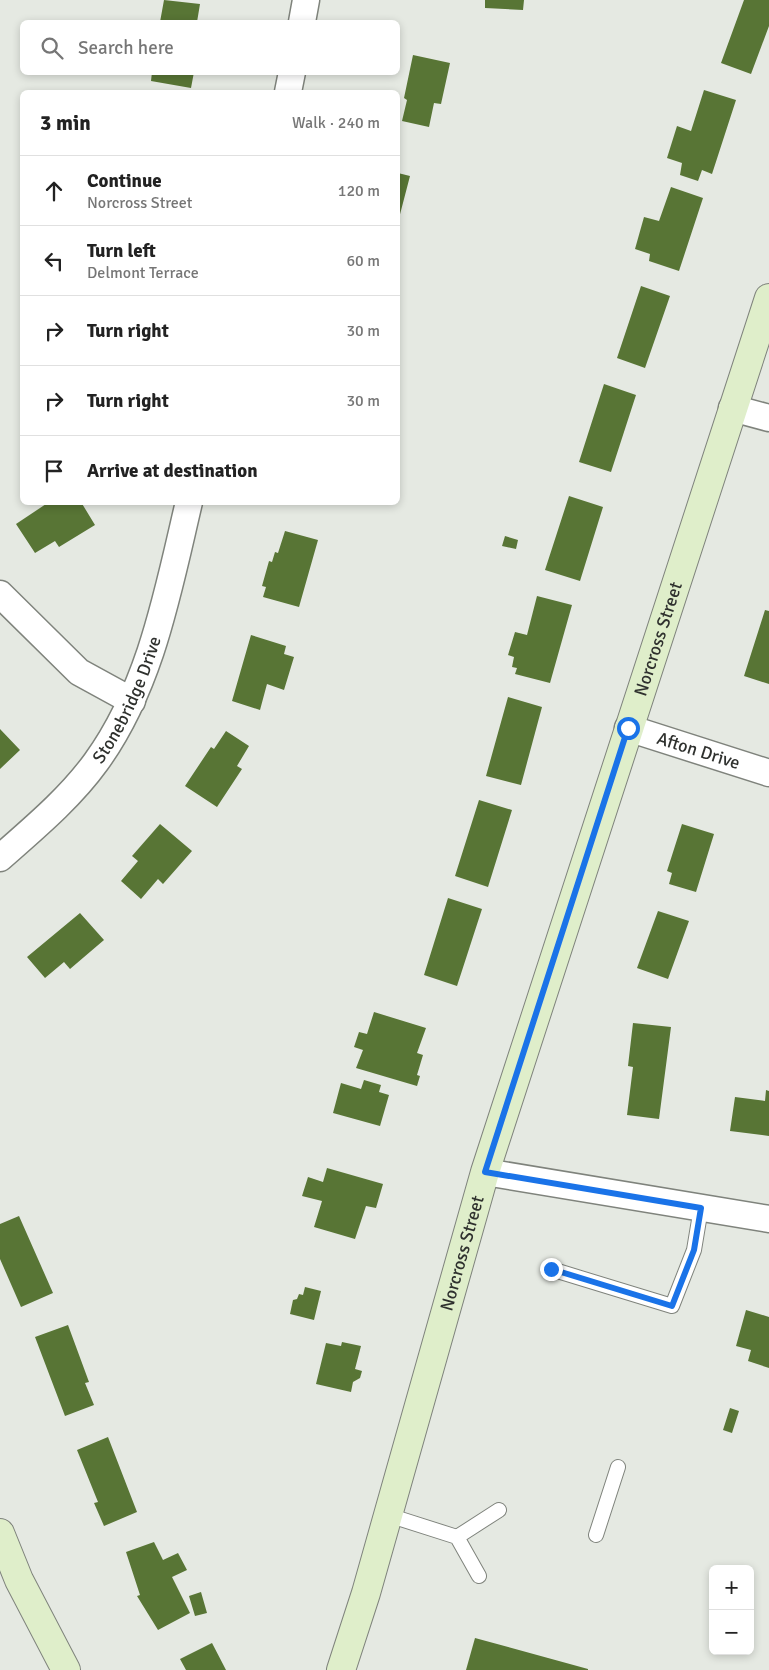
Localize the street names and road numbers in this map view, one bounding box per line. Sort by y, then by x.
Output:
street label: Norcross Street [629,579,687,699]
street label: Stonebridge Drive [88,634,166,768]
street label: Afton Drive [654,727,743,774]
street label: Norcross Street [435,1193,489,1313]

